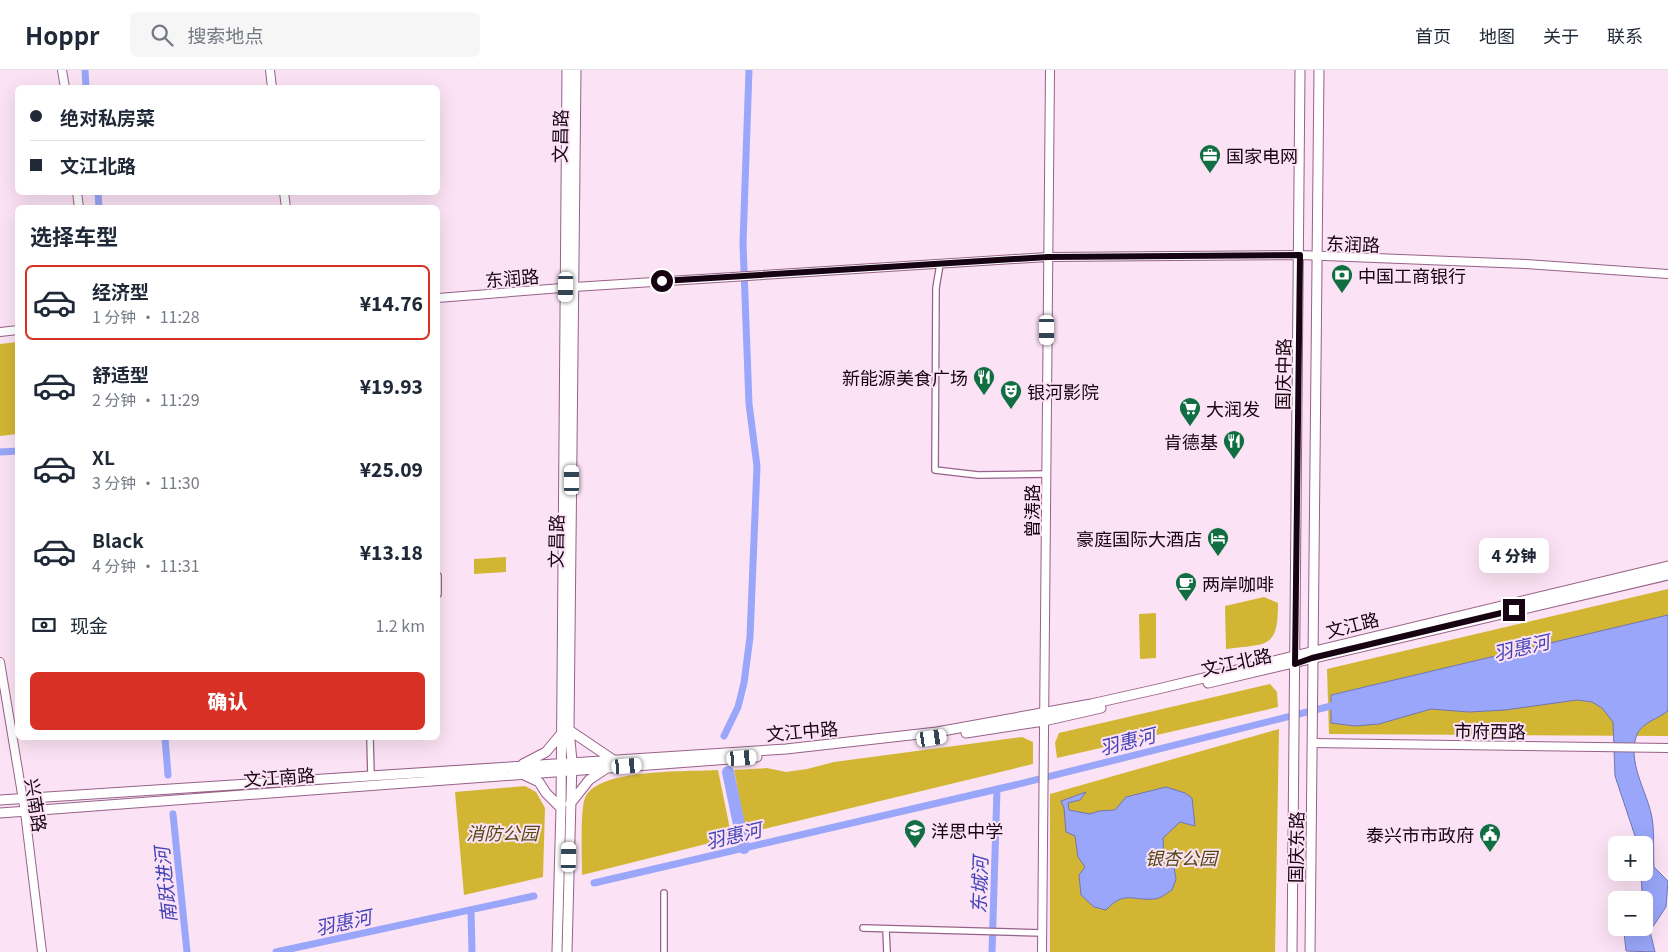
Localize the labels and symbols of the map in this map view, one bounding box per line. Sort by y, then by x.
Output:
street label: 文昌路 [546,109,572,163]
place label: 国家电网 [1226,142,1298,168]
office icon: 国家电网 [1198,143,1222,174]
street label: 东润路 [1326,229,1380,257]
street label: 东润路 [484,262,540,292]
place label: 中国工商银行 [1358,262,1466,288]
bank icon: 中国工商银行 [1330,263,1354,294]
route start [651,270,673,292]
car [558,272,573,302]
car [1039,315,1054,345]
street label: 国庆中路 [1268,338,1296,410]
place label: 新能源美食广场 [842,364,968,390]
restaurant icon: 新能源美食广场 [972,365,996,396]
place label: 银河影院 [1027,378,1099,404]
theatre icon: 银河影院 [999,379,1023,410]
place label: 大润发 [1206,395,1260,421]
supermarket icon: 大润发 [1178,396,1202,427]
place label: 肯德基 [1164,428,1218,454]
restaurant icon: 肯德基 [1222,429,1246,460]
car [564,465,579,495]
street label: 曾涛路 [1018,484,1044,538]
street label: 文昌路 [542,514,568,568]
place label: 豪庭国际大酒店 [1076,525,1202,551]
hotel icon: 豪庭国际大酒店 [1206,526,1230,557]
callout: 4 分钟 [1479,538,1549,572]
place label: 两岸咖啡 [1202,570,1274,596]
cafe icon: 两岸咖啡 [1174,571,1198,602]
route end [1503,599,1525,621]
street label: 文江路 [1323,605,1381,643]
water label: 羽惠河 [1490,626,1556,666]
street label: 文江北路 [1198,641,1274,681]
street label: 文江中路 [765,714,839,746]
street label: 市府西路 [1454,716,1526,744]
water label: 羽惠河 [1096,719,1162,760]
car [916,728,947,748]
car [726,749,757,767]
car [611,757,642,775]
street label: 文江南路 [242,761,316,791]
street label: 兴南路 [20,776,54,834]
street label: 国庆东路 [1281,811,1309,883]
water label: 羽惠河 [702,814,768,854]
place label: 洋思中学 [931,817,1003,843]
school or university icon: 洋思中学 [903,818,927,849]
park label: 消防公园 [466,819,541,845]
place label: 泰兴市市政府 [1366,821,1474,847]
public building icon: 泰兴市市政府 [1478,822,1502,853]
water label: 南跃进河 [146,842,181,924]
car [561,842,576,872]
park label: 银杏公园 [1145,844,1220,870]
water label: 东城河 [964,852,993,914]
water label: 羽惠河 [312,901,378,940]

